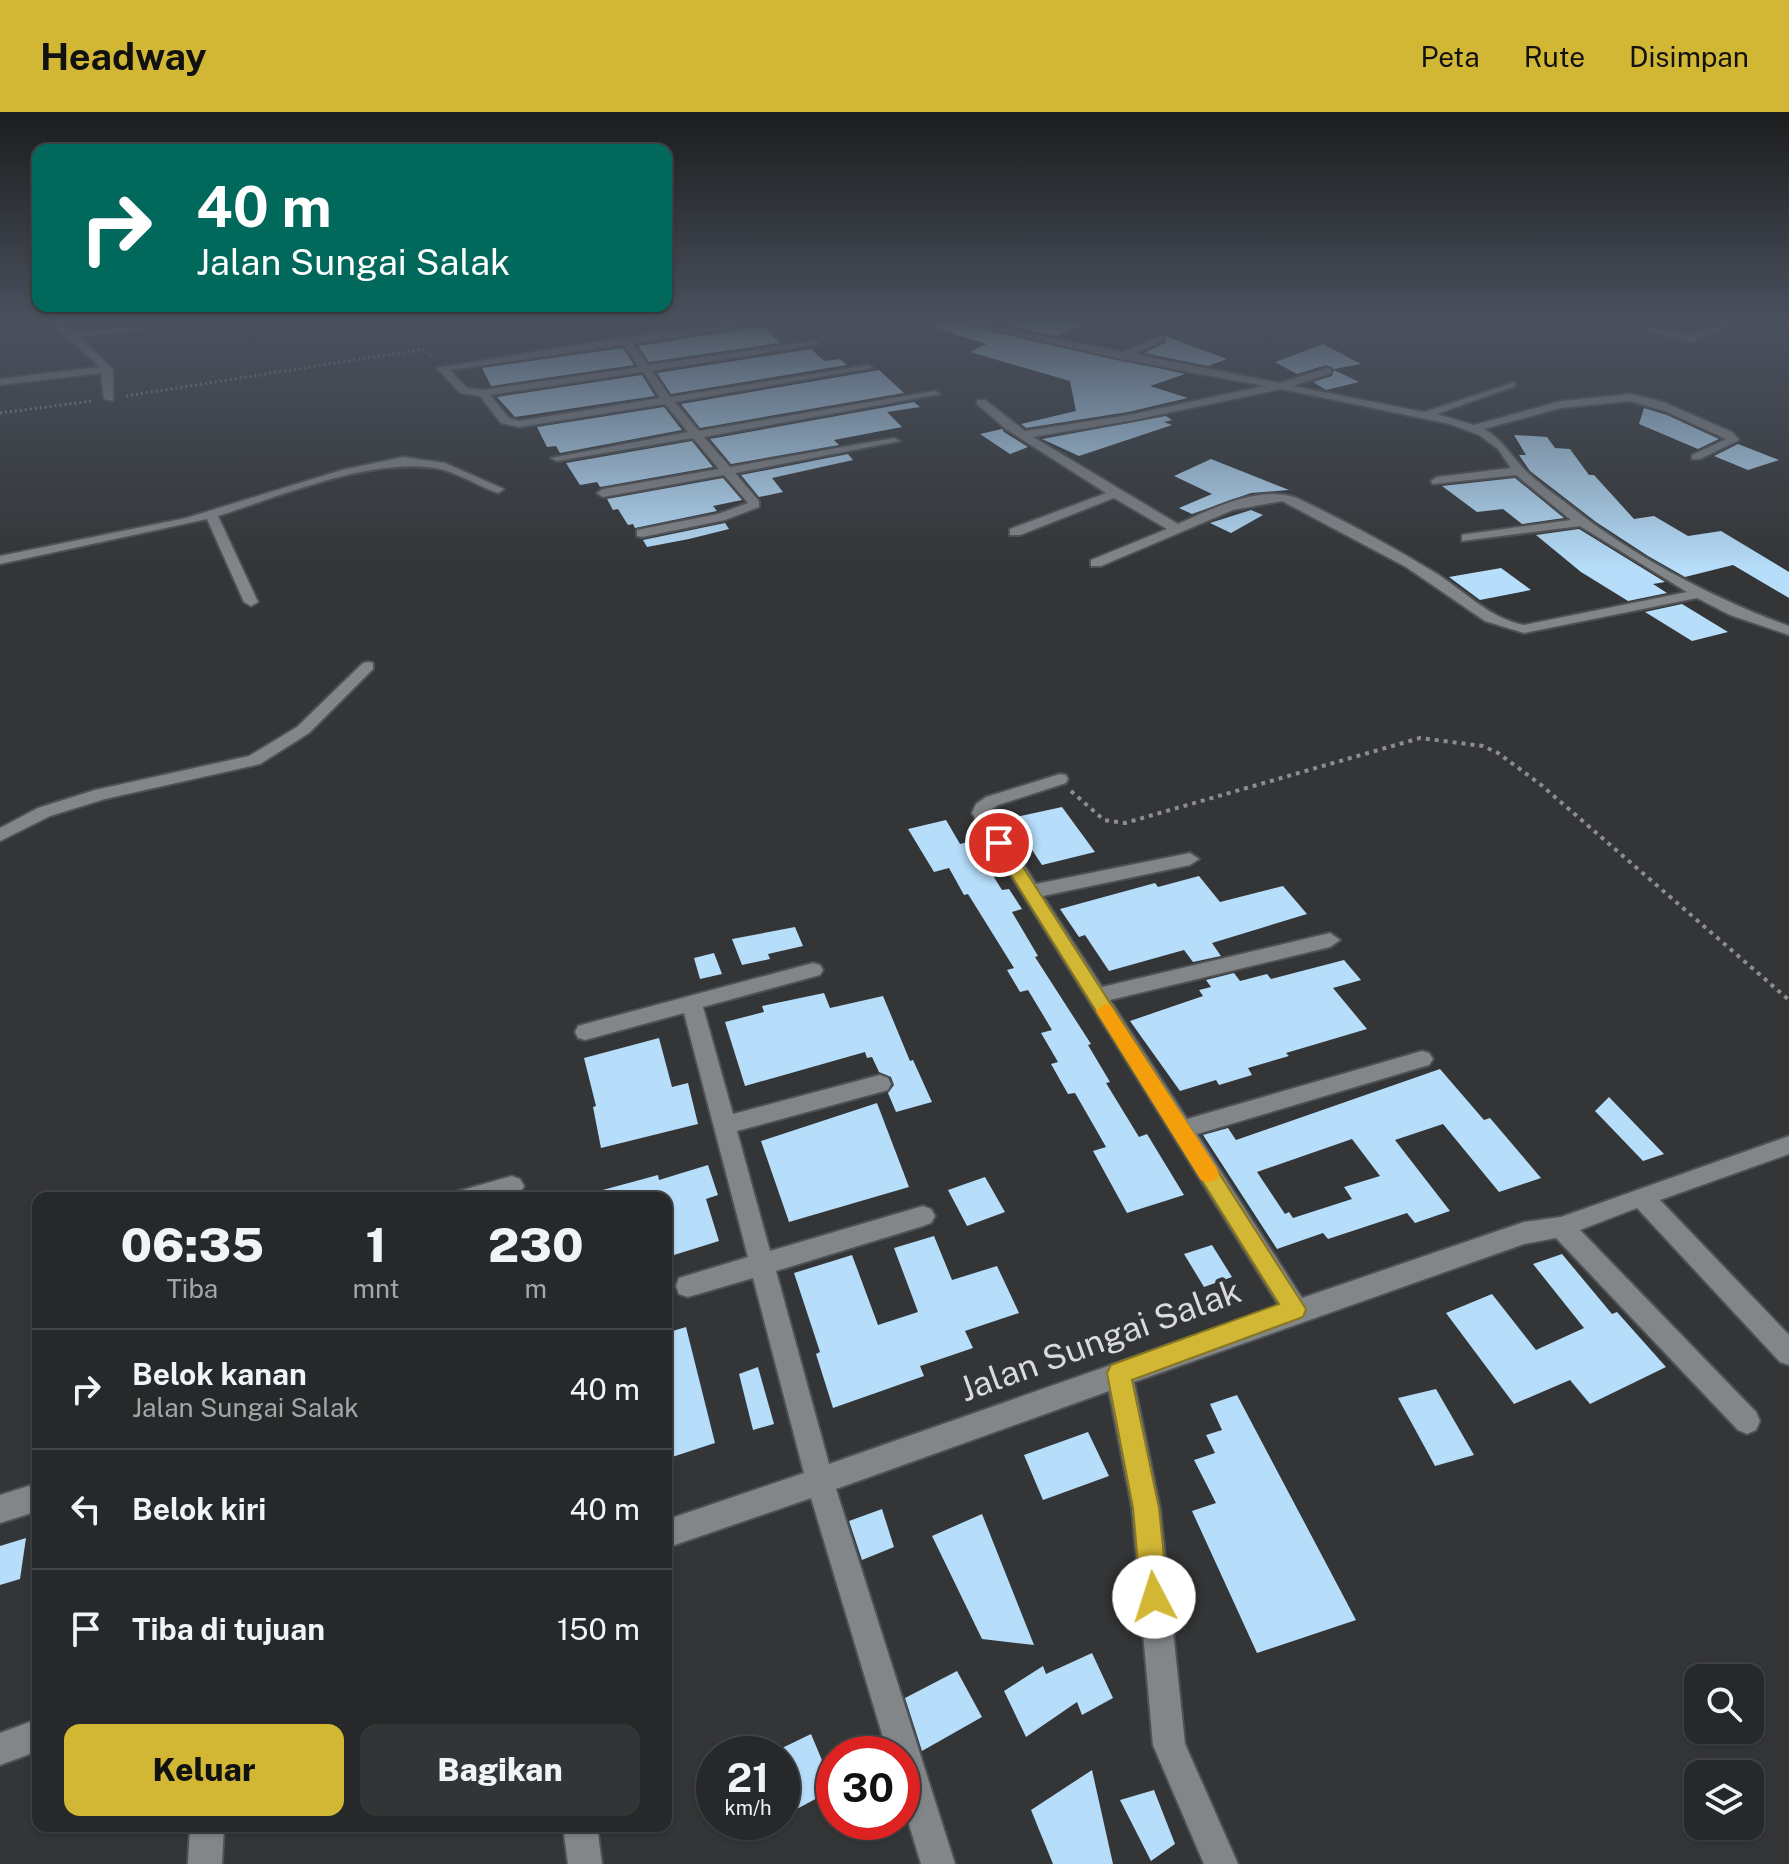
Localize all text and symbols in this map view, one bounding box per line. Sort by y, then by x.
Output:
text: Headway [40,34,207,79]
text: Peta [1421,40,1480,73]
text: Rute [1524,40,1585,73]
text: Disimpan [1629,40,1749,73]
text: 40 m [196,174,332,240]
icon: right [64,176,168,280]
text: Jalan Sungai Salak [196,241,510,283]
pin [965,809,1033,877]
icon: arrive [977,821,1021,865]
text: 06:35 [120,1216,264,1273]
text: 1 [366,1216,387,1273]
text: 230 [488,1216,584,1273]
street label: Jalan Sungai Salak [954,1270,1246,1410]
text: Tiba [166,1273,218,1304]
text: mnt [353,1273,400,1304]
text: m [525,1273,547,1304]
text: Belok kanan [132,1356,307,1392]
icon: right [64,1367,108,1411]
text: 40 m [570,1371,640,1407]
text: Jalan Sungai Salak [132,1392,359,1423]
icon: left [64,1487,108,1531]
text: Belok kiri [132,1491,266,1527]
text: 40 m [570,1491,640,1527]
position arrow [1112,1555,1196,1639]
icon: arrive [64,1607,108,1651]
text: Tiba di tujuan [132,1611,325,1647]
text: 150 m [557,1611,640,1647]
map controls [1684,1664,1764,1840]
button: search [1684,1664,1764,1744]
button: Keluar [64,1724,344,1816]
button: Bagikan [360,1724,640,1816]
speed limit sign: 30 [816,1736,920,1840]
text: 21 [727,1754,769,1801]
button: layers [1684,1760,1764,1840]
text: km/h [724,1796,772,1820]

